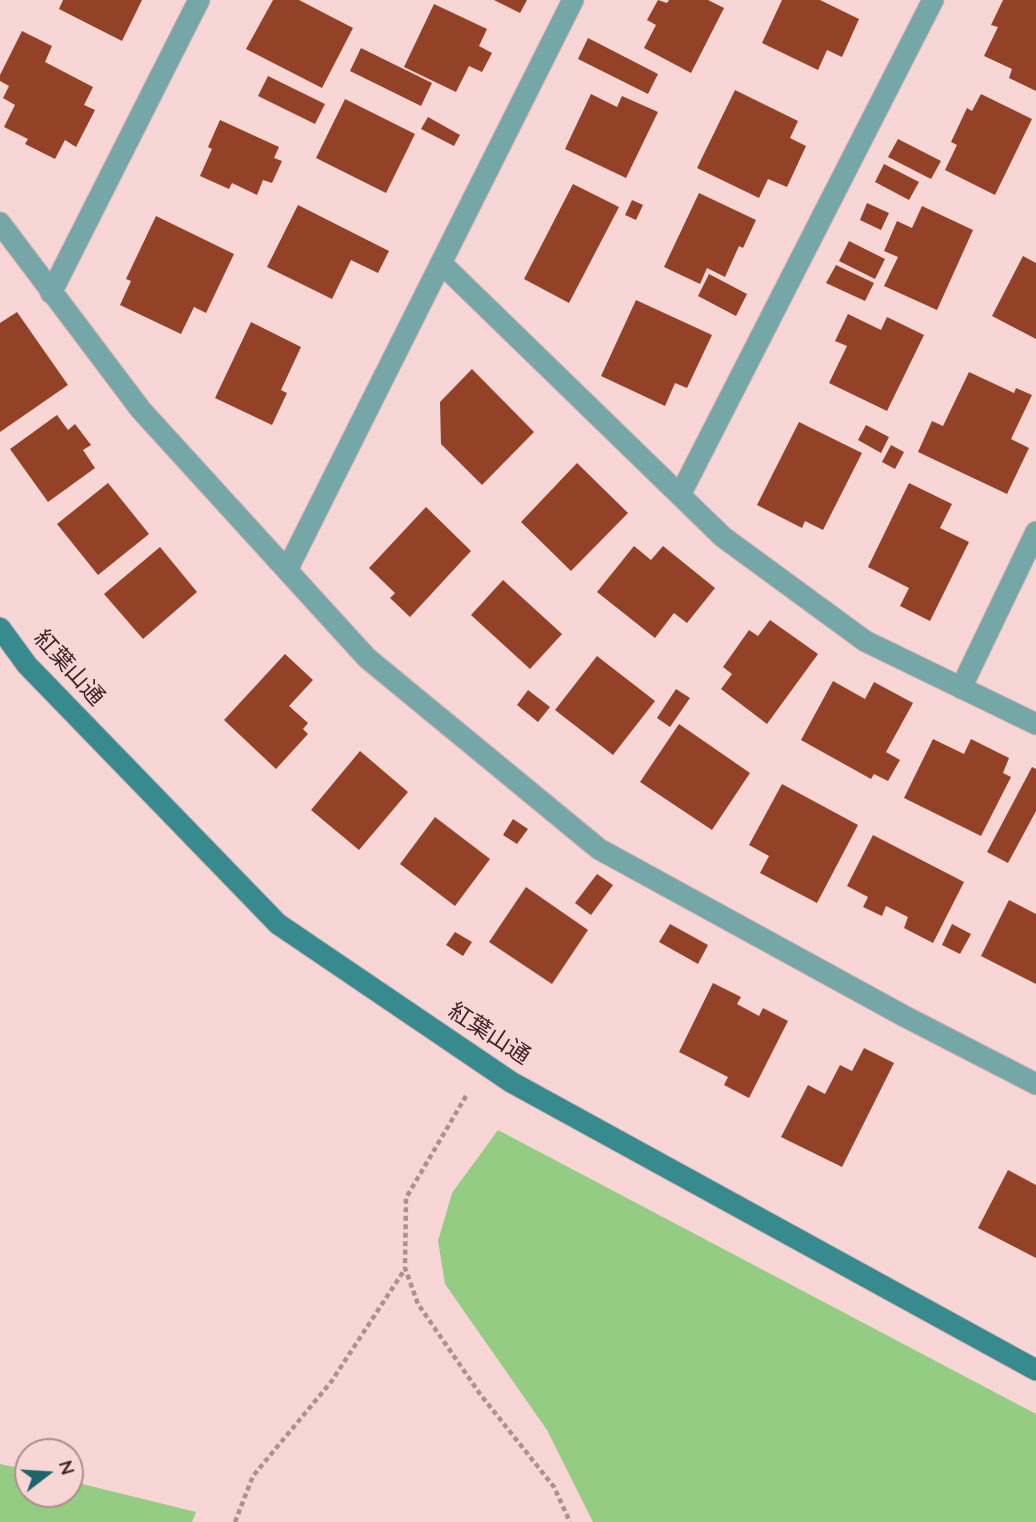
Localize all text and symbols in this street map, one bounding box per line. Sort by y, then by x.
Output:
street label: 紅葉山通 [28,625,110,711]
street label: 紅葉山通 [443,997,535,1071]
north arrow [14,1438,84,1508]
text: N [54,1457,81,1478]

